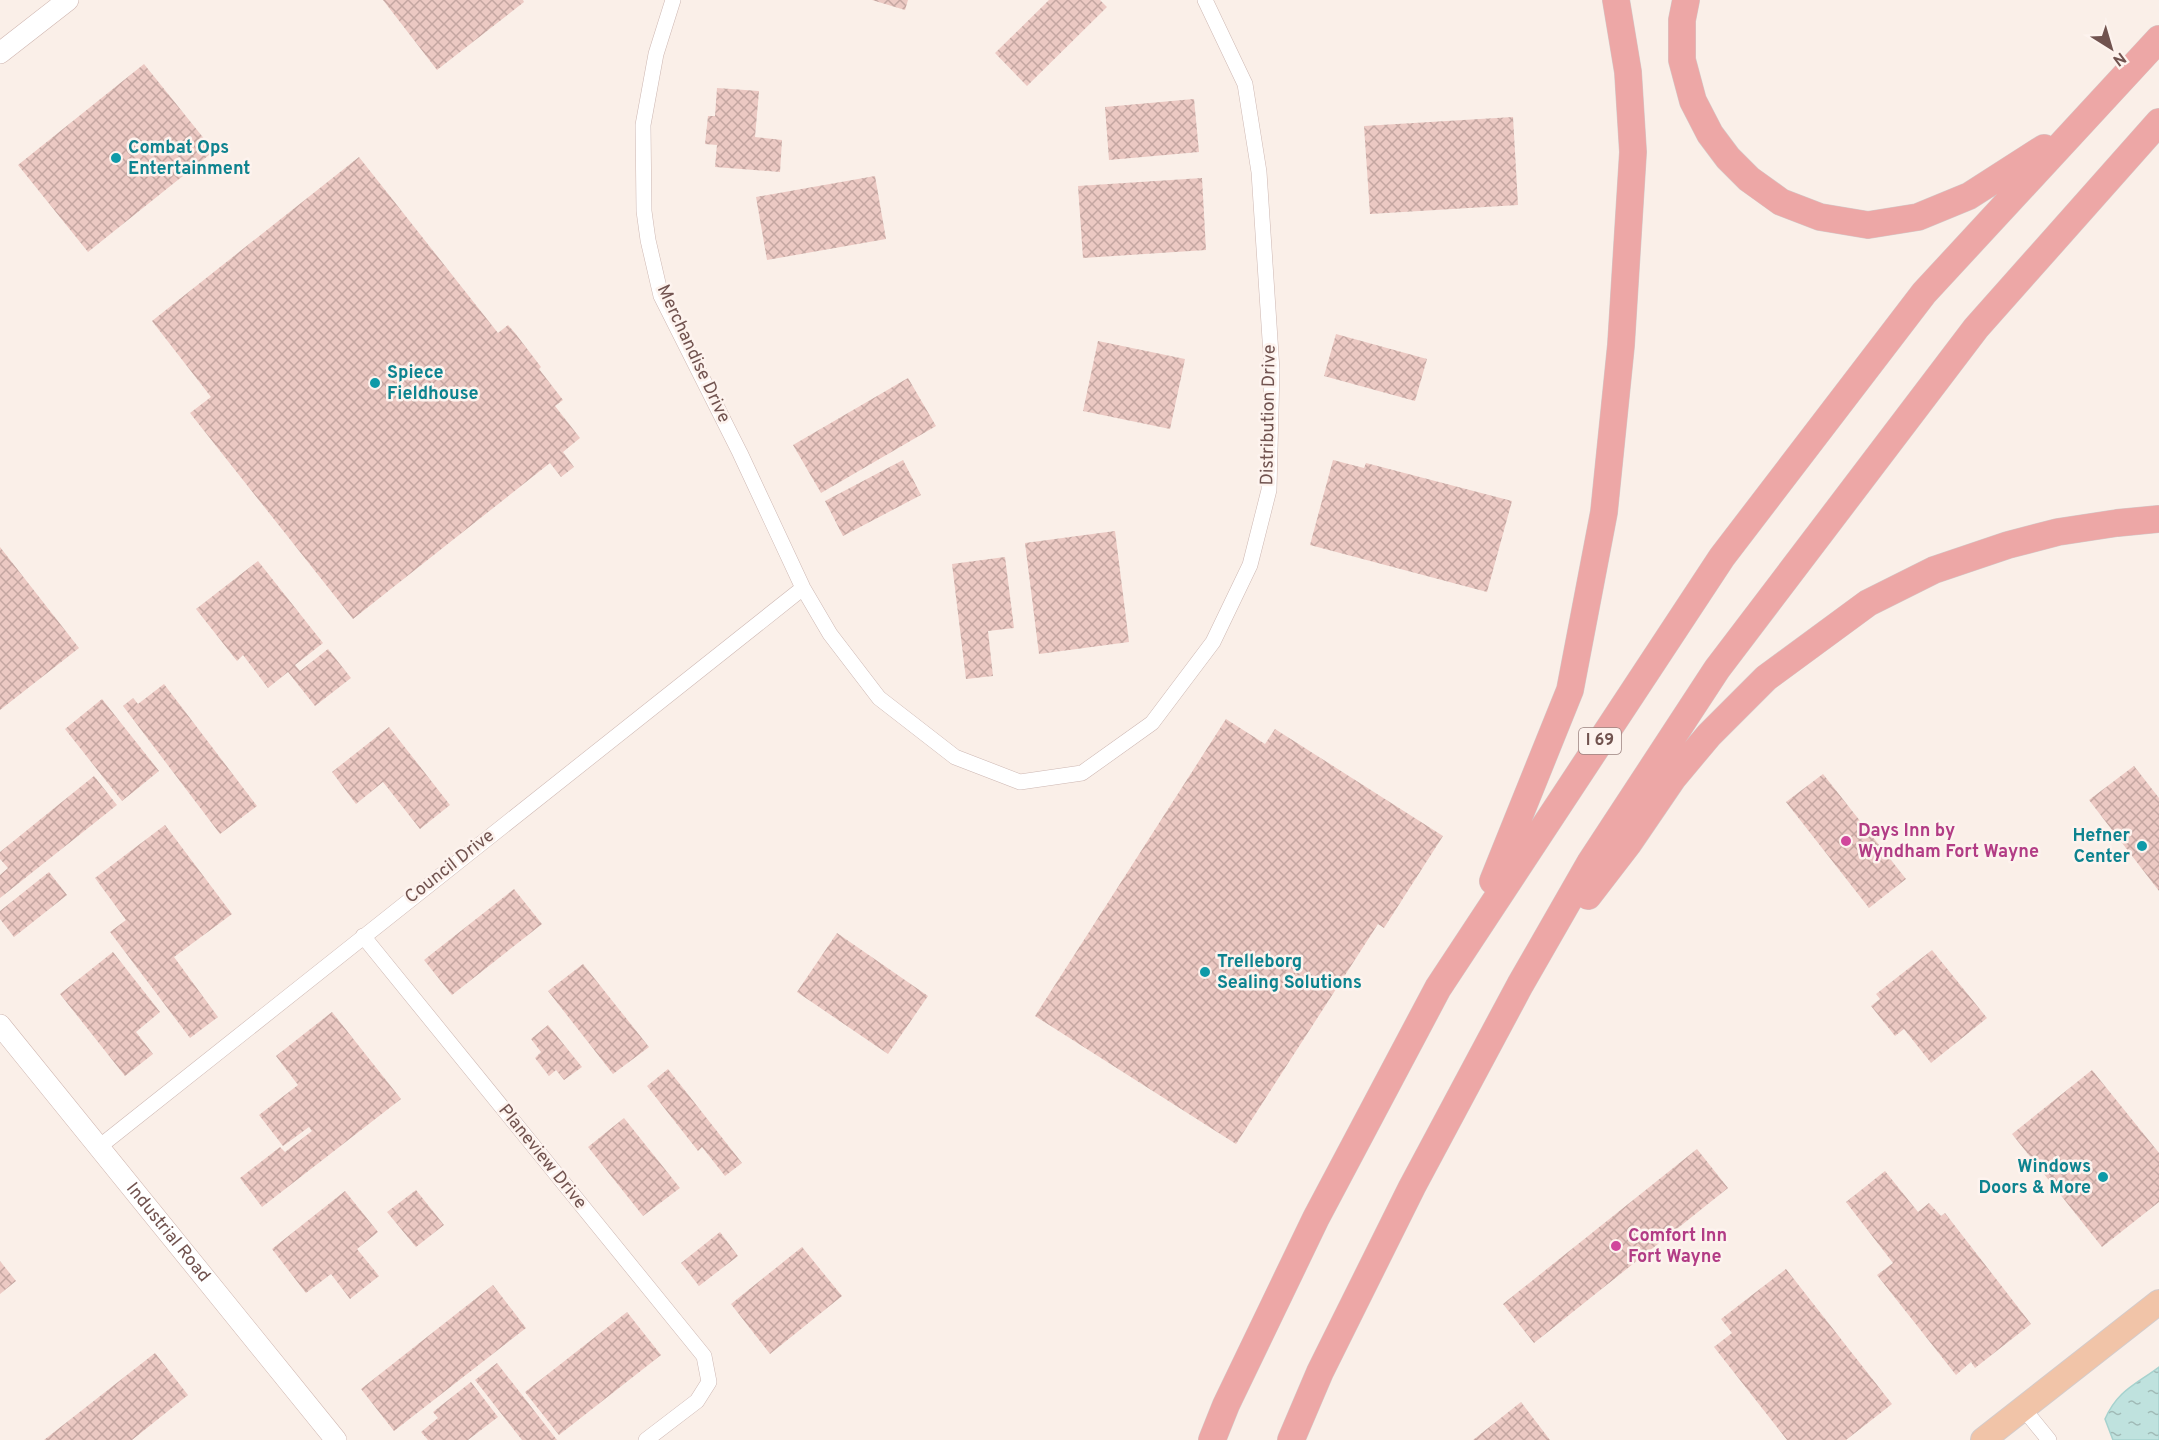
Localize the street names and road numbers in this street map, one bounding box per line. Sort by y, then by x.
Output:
street label: Merchandise Drive [651,281,735,427]
street label: Distribution Drive [1256,344,1282,486]
road number: I 69 [1579,728,1621,754]
street label: Council Drive [401,825,499,909]
street label: Planeview Drive [493,1100,591,1214]
street label: Industrial Road [121,1178,215,1287]

